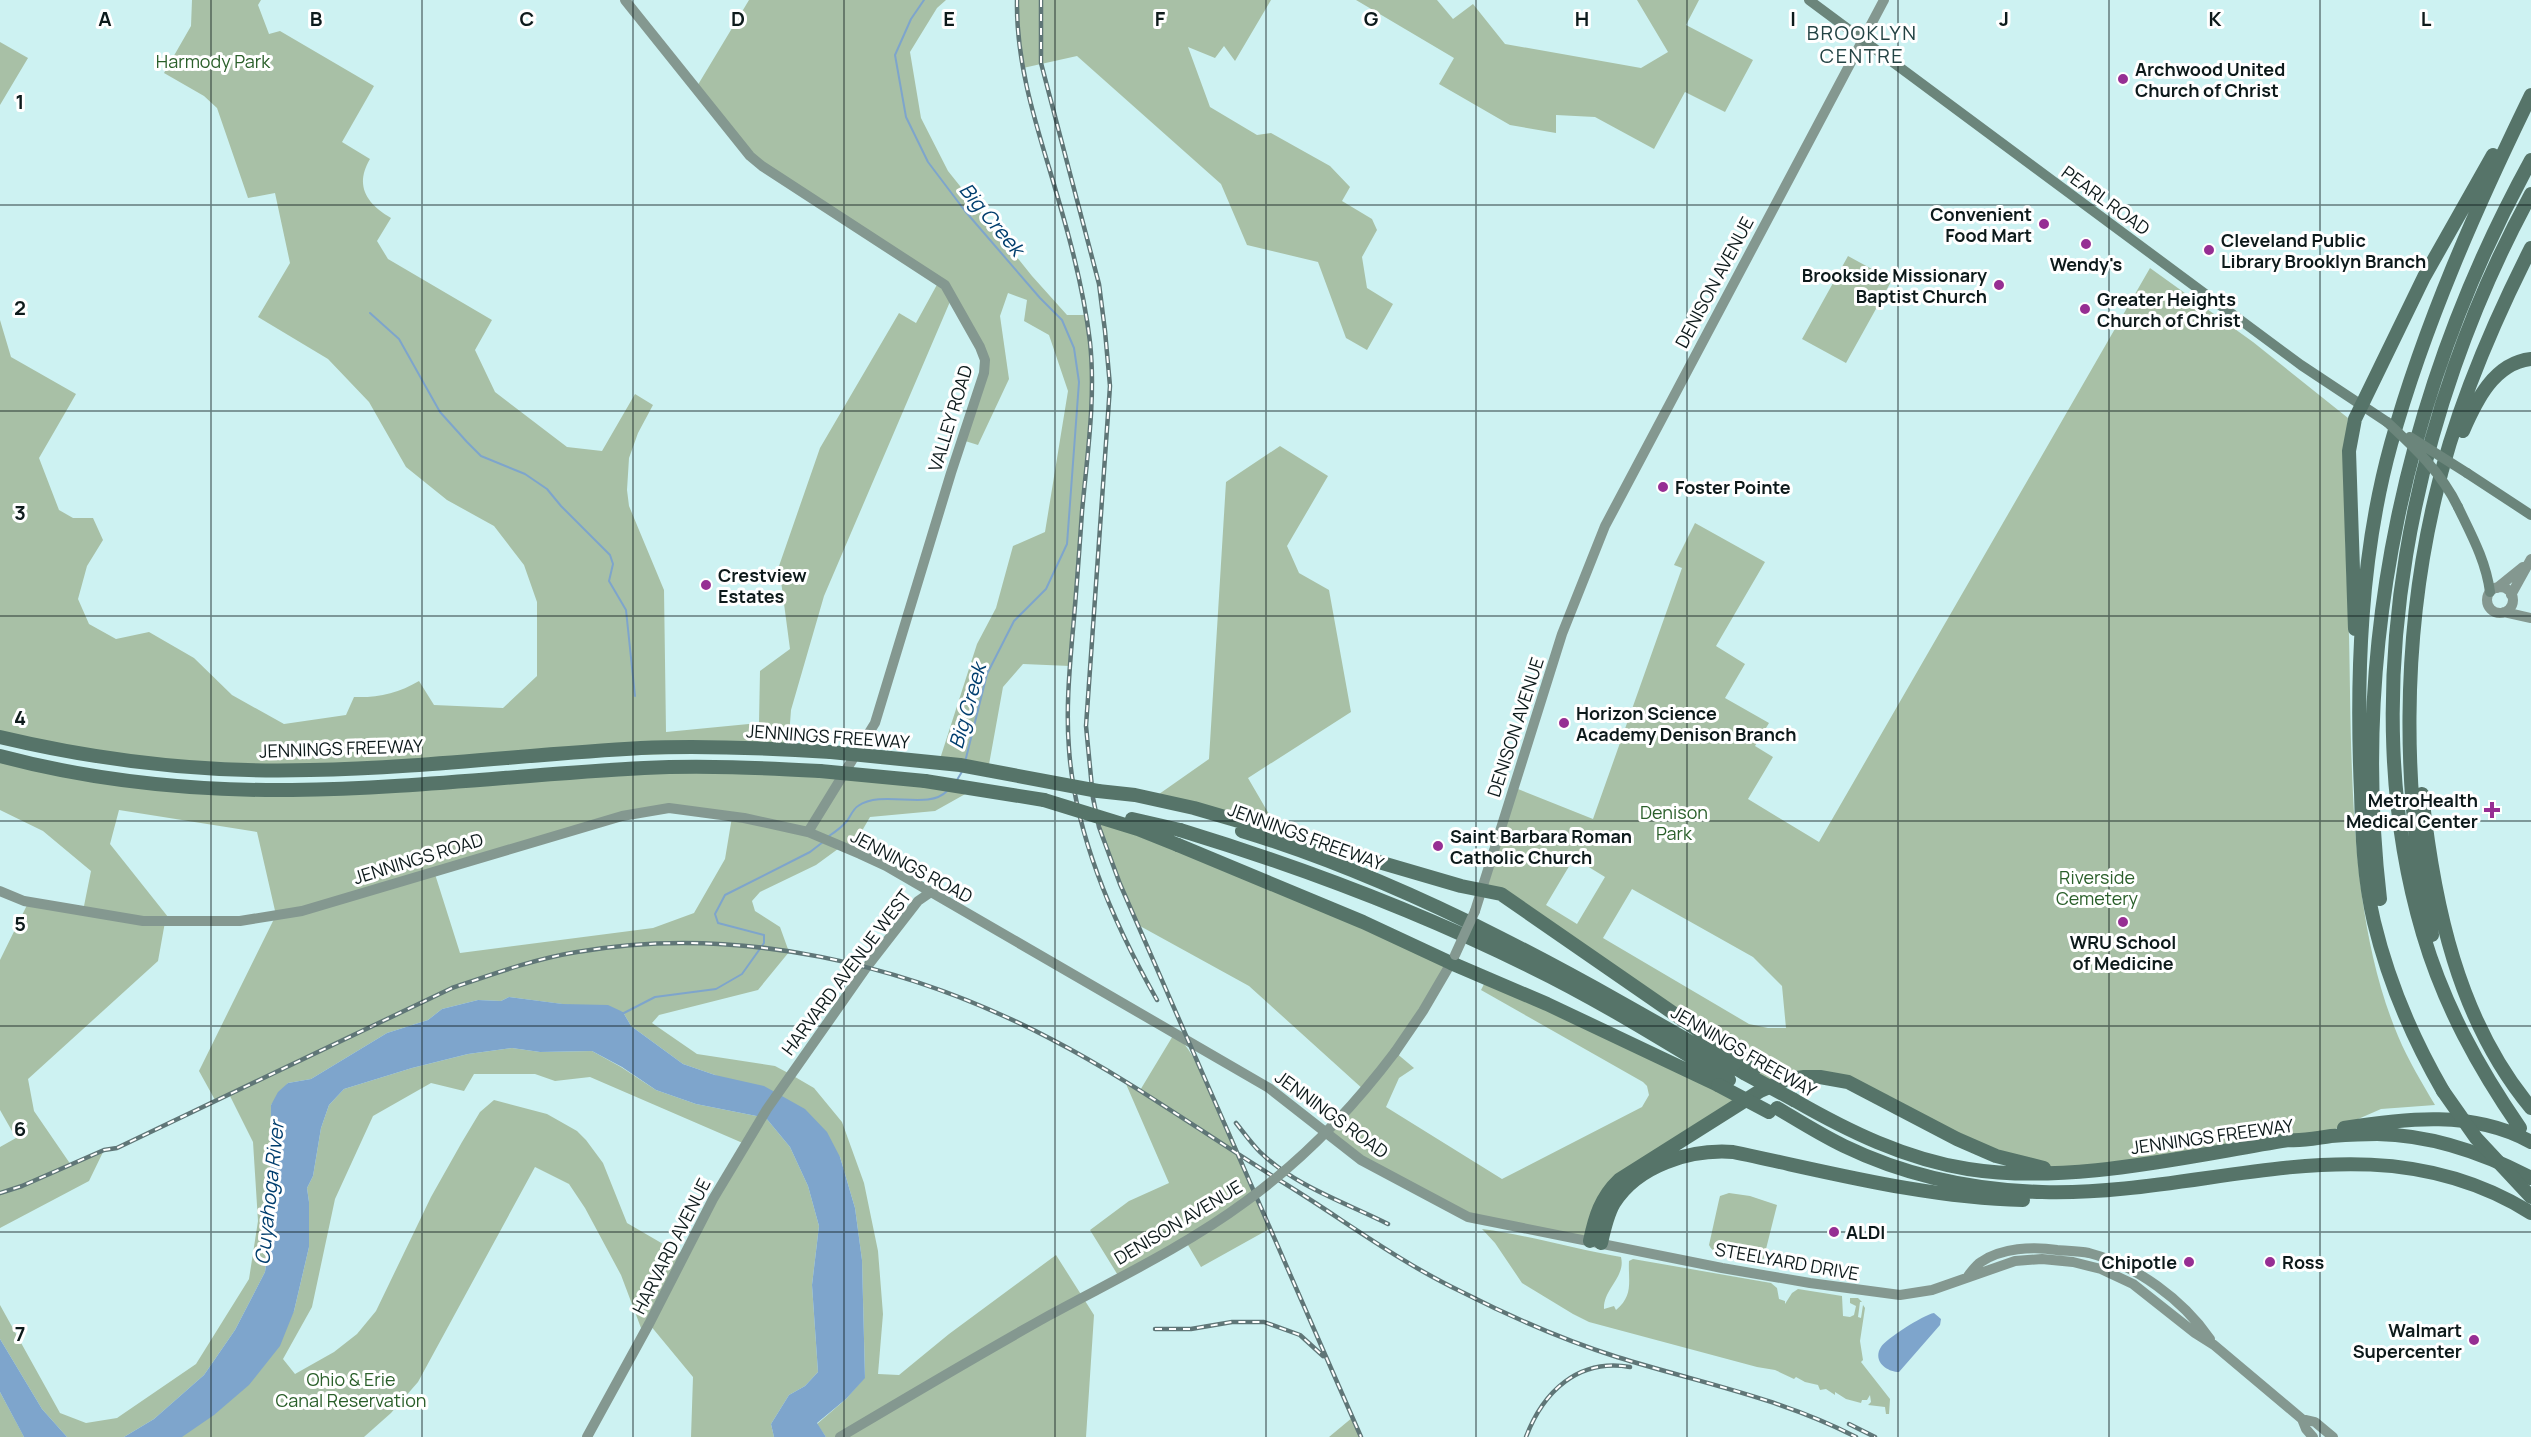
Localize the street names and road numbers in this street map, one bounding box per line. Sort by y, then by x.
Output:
street label: PEARL ROAD [2057,160,2155,240]
street label: DENISON AVENUE [1669,212,1759,352]
street label: VALLEY ROAD [922,362,978,474]
street label: DENISON AVENUE [1481,654,1549,800]
street label: JENNINGS FREEWAY [745,718,912,754]
street label: JENNINGS FREEWAY [259,733,424,763]
street label: JENNINGS FREEWAY [1225,797,1388,876]
street label: JENNINGS ROAD [847,824,977,908]
street label: JENNINGS ROAD [350,827,486,889]
street label: HARVARD AVENUE WEST [776,884,916,1060]
street label: JENNINGS FREEWAY [1667,1000,1822,1103]
street label: JENNINGS ROAD [1270,1065,1394,1163]
street label: JENNINGS FREEWAY [2129,1113,2296,1159]
street label: HARVARD AVENUE [626,1174,716,1318]
street label: DENISON AVENUE [1110,1174,1246,1270]
street label: STEELYARD DRIVE [1713,1237,1861,1285]

